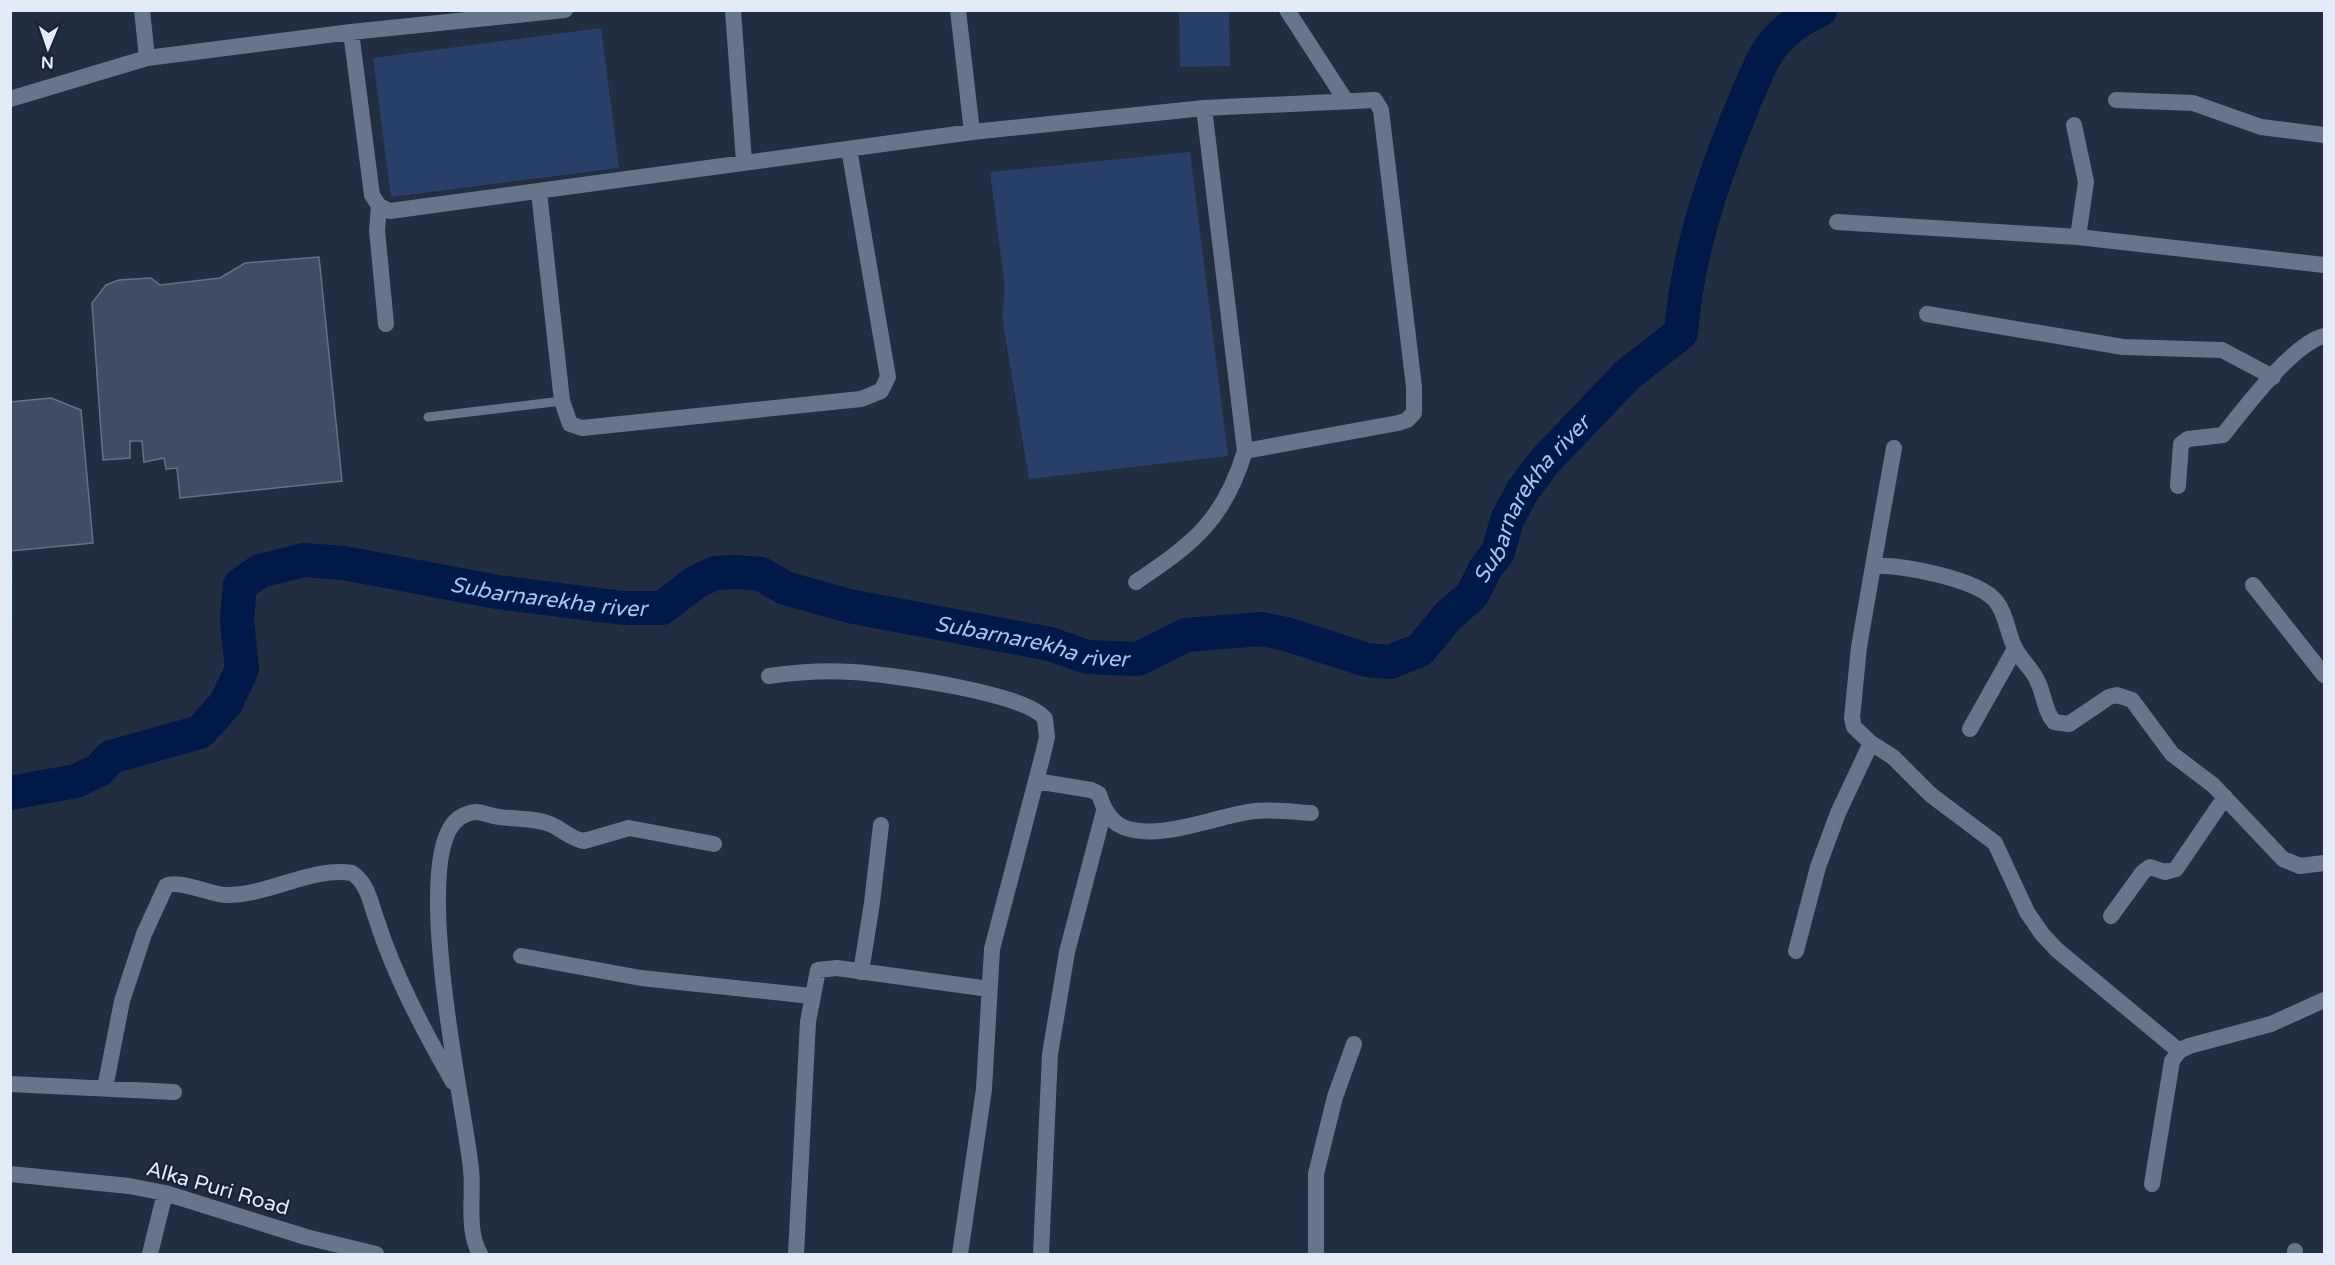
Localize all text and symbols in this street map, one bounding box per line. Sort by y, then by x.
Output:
north arrow [18,18,78,78]
text: N [41,52,54,72]
water label: Subarnarekha river [1468,408,1597,588]
water label: Subarnarekha river [448,571,649,623]
water label: Subarnarekha river [933,611,1132,673]
street label: Alka Puri Road [144,1156,292,1221]

